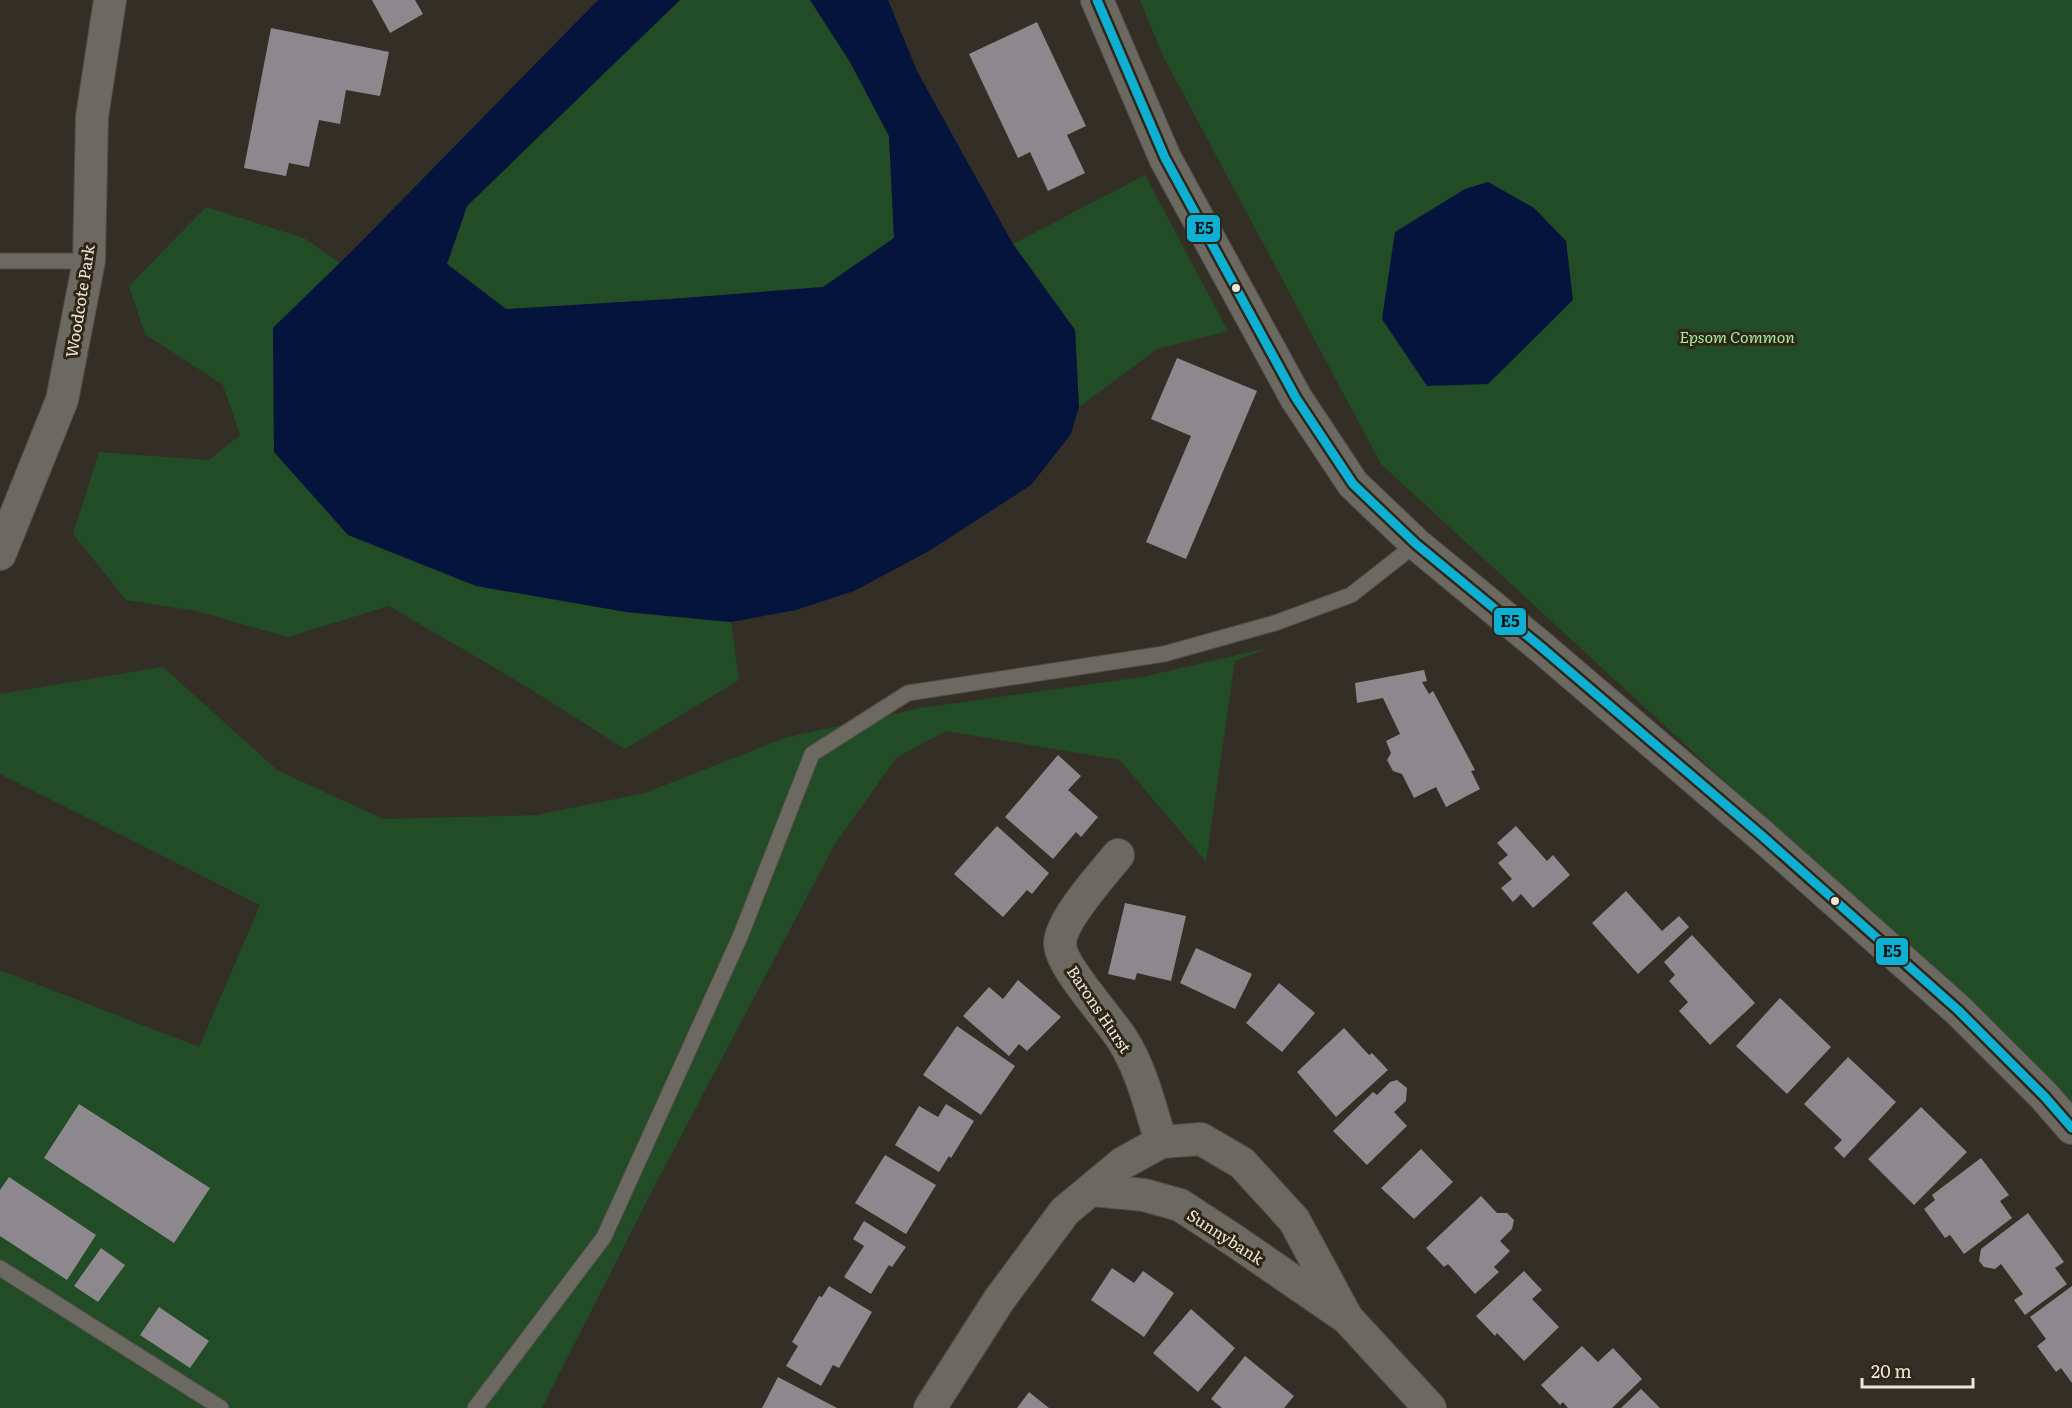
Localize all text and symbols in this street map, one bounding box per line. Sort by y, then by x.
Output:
line badge: E5 [1186,214,1221,243]
text: E5 [1194,215,1214,239]
street label: Woodcote Park [58,242,100,359]
unlabelled marker [1230,282,1242,294]
park label: Epsom Common [1679,324,1795,348]
line badge: E5 [1493,607,1527,636]
text: E5 [1500,608,1520,632]
unlabelled marker [1829,895,1841,907]
line badge: E5 [1875,937,1909,966]
text: E5 [1882,938,1902,962]
street label: Barons Hurst [1062,960,1138,1058]
street label: Sunnybank [1183,1202,1269,1270]
scale bar [1862,1351,1973,1389]
text: 20 m [1871,1357,1912,1384]

